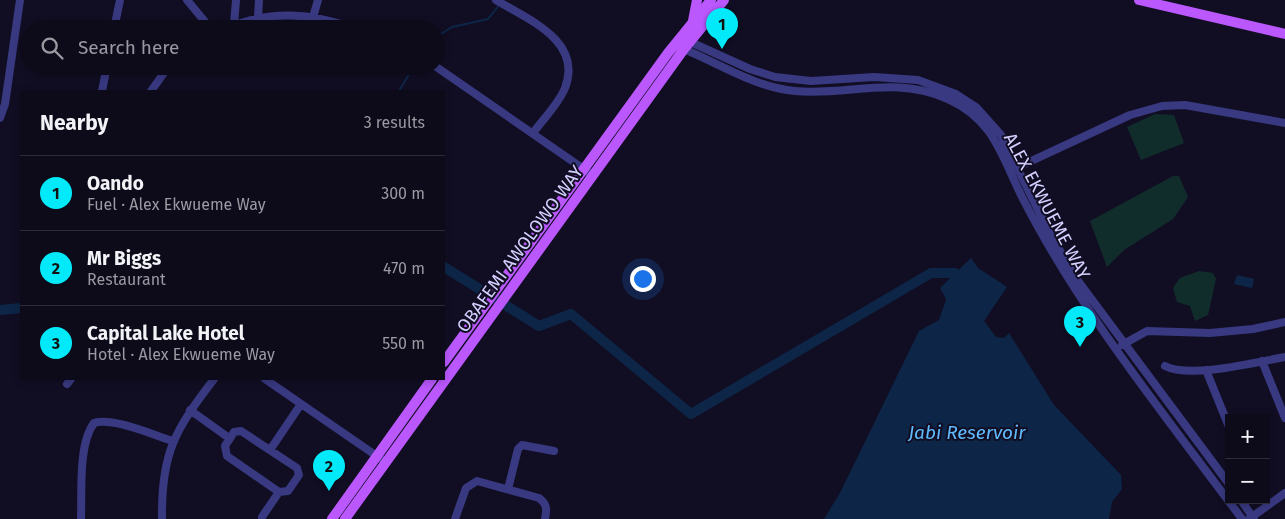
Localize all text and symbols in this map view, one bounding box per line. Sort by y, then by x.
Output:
pin: 1 [706,8,738,49]
search box [20,20,445,75]
icon: search [38,34,66,62]
text: Search here [78,36,179,59]
text: Nearby [40,110,108,136]
text: 3 results [364,113,425,132]
street label: ALEX EKWUEME WAY [999,129,1095,283]
street label: OBAFEMI AWOLOWO WAY [452,161,588,337]
text: Oando [87,172,144,195]
text: 1 [52,184,60,203]
text: 300 m [381,184,425,203]
text: Fuel · Alex Ekwueme Way [87,195,266,214]
text: Mr Biggs [87,247,161,270]
text: 2 [52,259,60,278]
text: 470 m [383,259,425,278]
your location [630,266,656,292]
text: Restaurant [87,270,166,289]
pin: 3 [1064,306,1096,347]
text: Capital Lake Hotel [87,322,244,345]
text: 3 [52,334,60,353]
text: 550 m [382,334,425,353]
text: Hotel · Alex Ekwueme Way [87,345,275,364]
map controls [1225,414,1270,504]
button: + [1225,414,1270,459]
water label: Jabi Reservoir [907,421,1026,444]
pin: 2 [313,450,345,491]
button: − [1225,459,1270,504]

